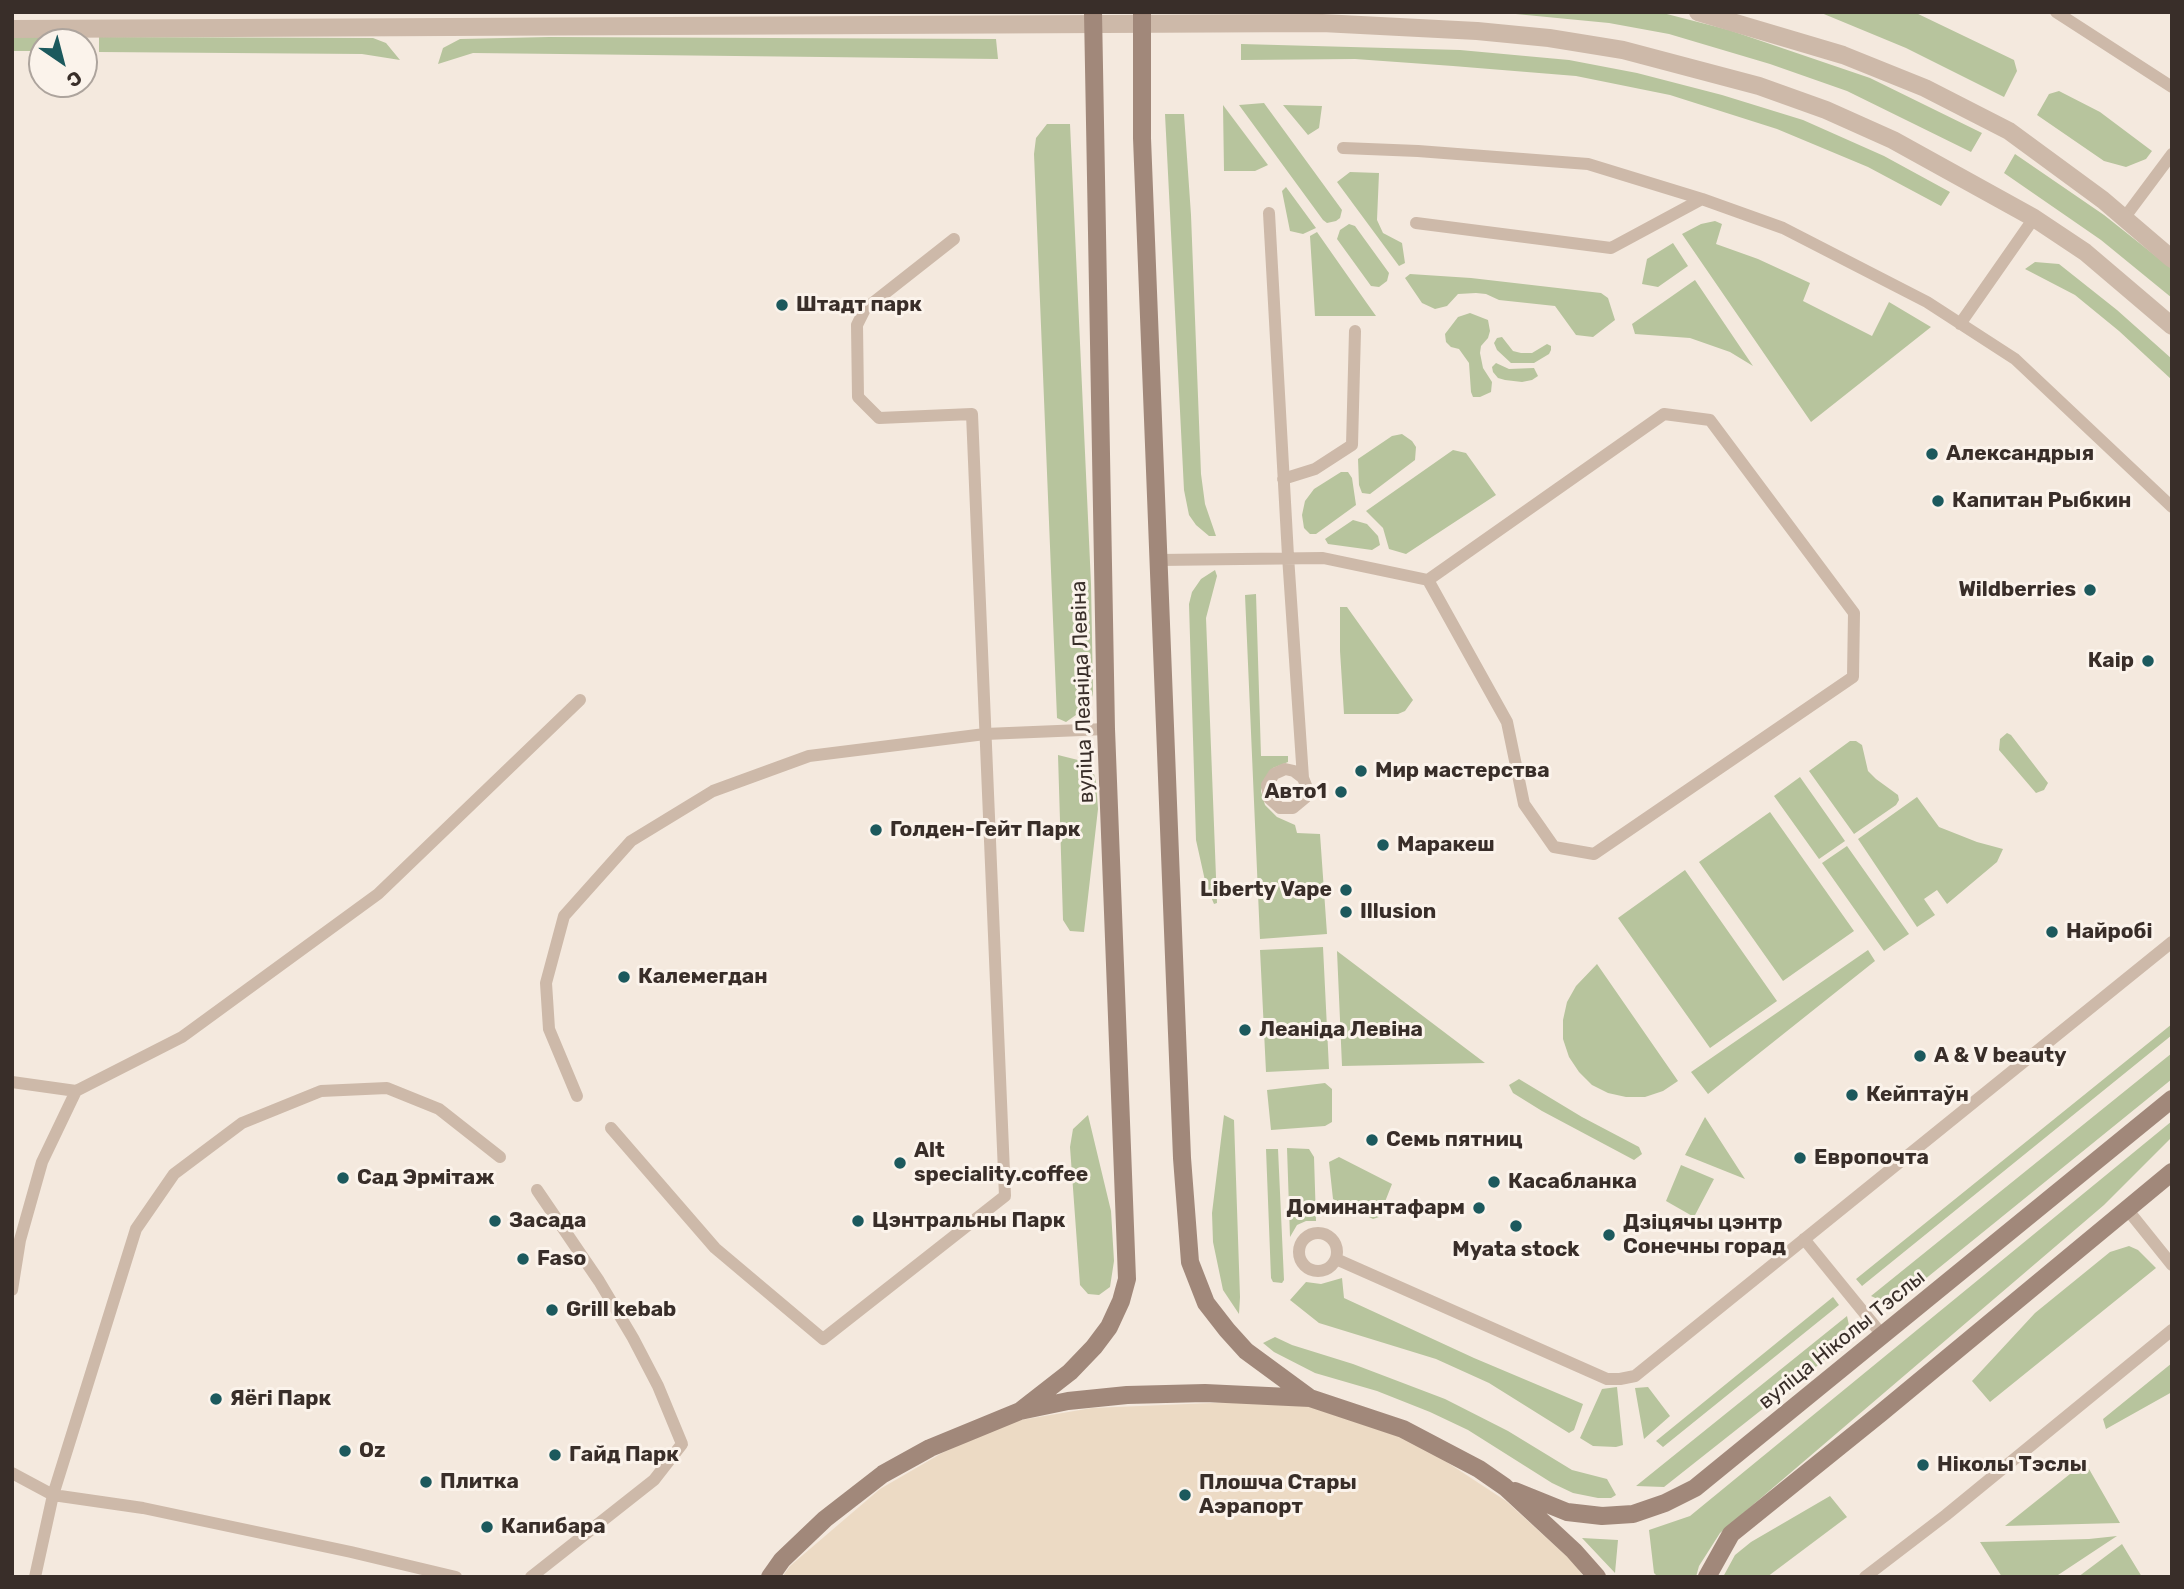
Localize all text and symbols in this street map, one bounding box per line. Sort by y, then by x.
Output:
north arrow [28,28,98,98]
text: С [62,66,86,92]
place label: Штадт парк [796,292,922,318]
marker: Штадт парк [774,297,790,313]
place label: Александрыя [1946,441,2094,467]
marker: Александрыя [1924,446,1940,462]
place label: Капитан Рыбкин [1952,488,2131,514]
marker: Капитан Рыбкин [1930,493,1946,509]
place label: Wildberries [1958,577,2076,603]
street label: вуліца Леаніда Левіна [1067,580,1099,804]
marker: Wildberries [2082,582,2098,598]
place label: Каір [2088,648,2134,674]
marker: Каір [2140,653,2156,669]
place label: Мир мастерства [1375,758,1550,784]
marker: Мир мастерства [1353,763,1369,779]
place label: Авто1 [1264,779,1327,805]
marker: Авто1 [1333,784,1349,800]
place label: Голден-Гейт Парк [890,817,1080,843]
marker: Голден-Гейт Парк [868,822,884,838]
place label: Маракеш [1397,832,1495,858]
marker: Маракеш [1375,837,1391,853]
place label: Liberty Vape [1200,877,1332,903]
marker: Liberty Vape [1338,882,1354,898]
place label: Illusion [1360,899,1436,925]
marker: Illusion [1338,904,1354,920]
place label: Найробі [2066,919,2152,945]
marker: Найробі [2044,924,2060,940]
place label: Калемегдан [638,964,768,990]
marker: Калемегдан [616,969,632,985]
place label: Леаніда Левіна [1259,1017,1423,1043]
marker: Леаніда Левіна [1237,1022,1253,1038]
place label: A & V beauty [1934,1043,2067,1069]
marker: A & V beauty [1912,1048,1928,1064]
place label: Кейптаўн [1866,1082,1969,1108]
marker: Кейптаўн [1844,1087,1860,1103]
place label: Семь пятниц [1386,1127,1523,1153]
marker: Семь пятниц [1364,1132,1380,1148]
place label: Alt speciality.coffee [914,1138,1088,1188]
place label: Европочта [1814,1145,1929,1171]
marker: Европочта [1792,1150,1808,1166]
marker: Alt speciality.coffee [892,1155,908,1171]
place label: Сад Эрмітаж [357,1165,494,1191]
place label: Касабланка [1508,1169,1637,1195]
marker: Сад Эрмітаж [335,1170,351,1186]
marker: Касабланка [1486,1174,1502,1190]
place label: Доминантафарм [1286,1195,1465,1221]
marker: Доминантафарм [1471,1200,1487,1216]
place label: Засада [509,1208,586,1234]
place label: Цэнтральны Парк [872,1208,1065,1234]
place label: Дзіцячы цэнтр Сонечны горад [1623,1210,1786,1260]
marker: Засада [487,1213,503,1229]
marker: Цэнтральны Парк [850,1213,866,1229]
marker: Myata stock [1508,1218,1524,1234]
marker: Дзіцячы цэнтр Сонечны горад [1601,1227,1617,1243]
place label: Myata stock [1452,1237,1580,1263]
place label: Faso [537,1246,586,1272]
marker: Faso [515,1251,531,1267]
street label: вуліца Ніколы Тэслы [1754,1265,1930,1415]
place label: Grill kebab [566,1297,676,1323]
marker: Grill kebab [544,1302,560,1318]
place label: Яёгі Парк [230,1386,331,1412]
marker: Яёгі Парк [208,1391,224,1407]
place label: Oz [359,1438,386,1464]
place label: Гайд Парк [569,1442,679,1468]
marker: Oz [337,1443,353,1459]
marker: Гайд Парк [547,1447,563,1463]
place label: Ніколы Тэслы [1937,1452,2087,1478]
marker: Ніколы Тэслы [1915,1457,1931,1473]
place label: Плитка [440,1469,519,1495]
place label: Плошча Стары Аэрапорт [1199,1470,1357,1520]
marker: Плитка [418,1474,434,1490]
marker: Плошча Стары Аэрапорт [1177,1487,1193,1503]
place label: Капибара [501,1514,606,1540]
marker: Капибара [479,1519,495,1535]

